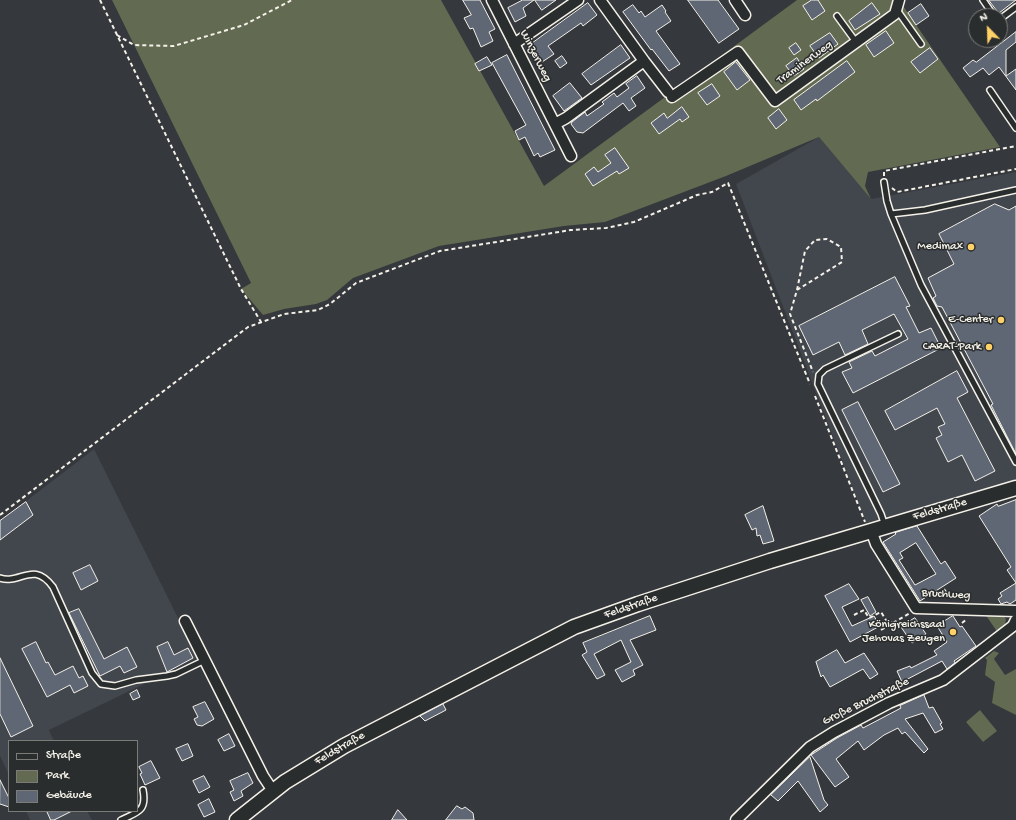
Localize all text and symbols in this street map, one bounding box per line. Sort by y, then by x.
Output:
north arrow [968,8,1008,48]
text: N [978,11,989,25]
street label: Winzerweg [516,28,554,84]
street label: Traminerweg [774,38,836,88]
place label: Medimax [917,240,963,254]
marker: Medimax [966,242,976,252]
place label: E-Center [948,313,993,327]
marker: E-Center [996,315,1006,325]
place label: CARAT-Park [923,340,981,354]
marker: CARAT-Park [984,342,994,352]
street label: Feldstraße [911,495,969,525]
street label: Bruchweg [921,587,971,603]
street label: Feldstraße [602,591,660,623]
place label: Königreichssaal Jehovas Zeugen [862,618,945,646]
marker: Königreichssaal Jehovas Zeugen [948,627,958,637]
street label: Große Bruchstraße [820,675,912,729]
street label: Feldstraße [312,729,368,769]
legend [8,740,138,812]
text: Straße [46,749,81,763]
text: Park [46,769,69,783]
text: Gebäude [46,789,92,803]

